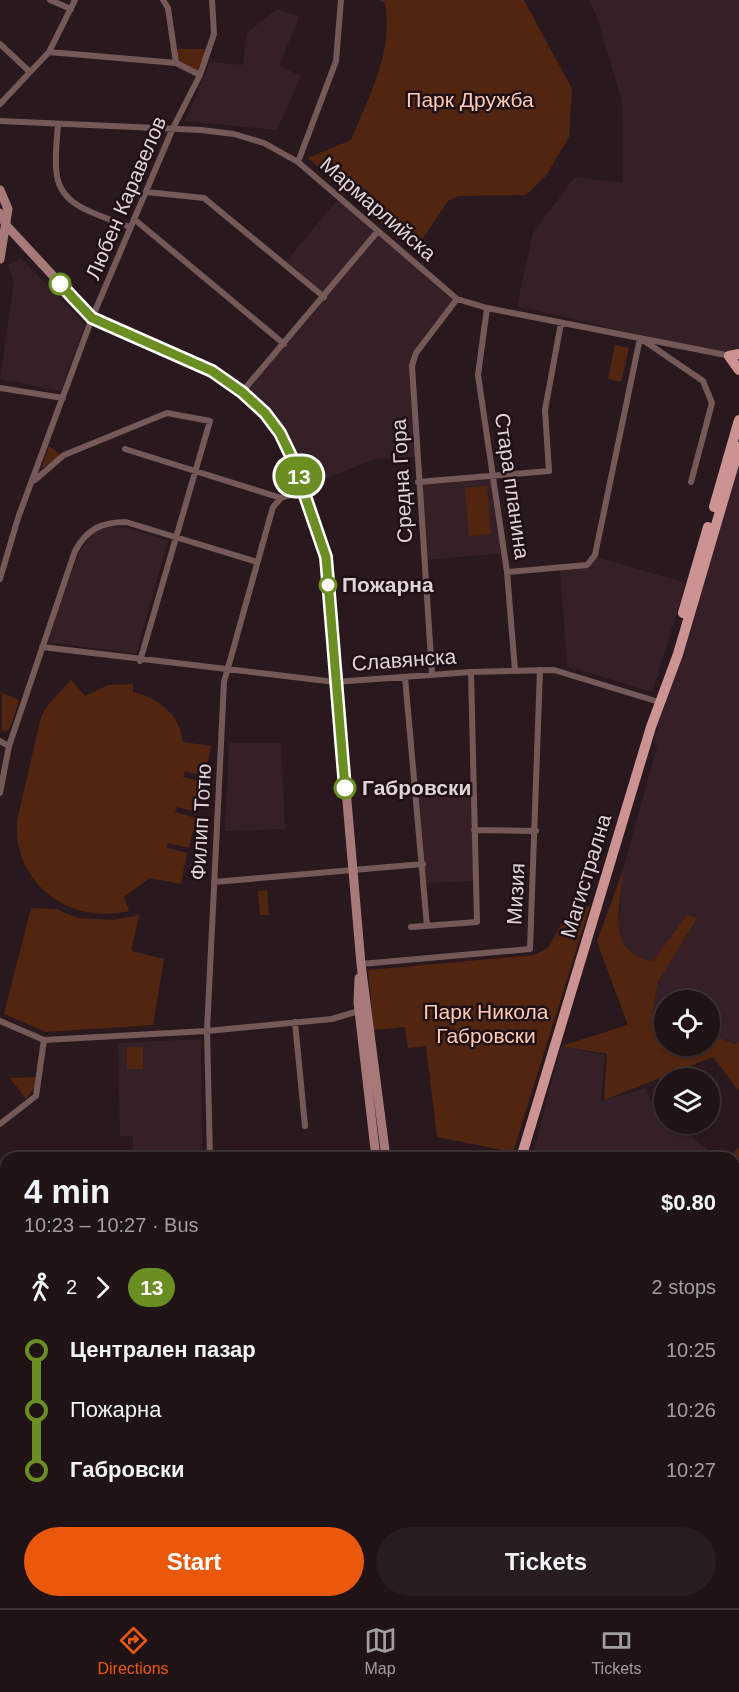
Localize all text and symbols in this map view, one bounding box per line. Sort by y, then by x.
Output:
park label: Парк Дружба [406,88,534,111]
street label: Любен Каравелов [81,113,170,283]
street label: Мармарлийска [316,152,441,265]
unlabelled marker [49,273,71,295]
street label: Стара планина [491,411,534,561]
street label: Средна Гора [387,418,416,544]
line badge: 13 [272,456,326,496]
text: 13 [287,465,311,488]
place label: Пожарна [342,573,434,596]
marker: Пожарна [319,576,337,594]
street label: Славянска [351,644,457,675]
street label: Филип Тотю [186,763,215,881]
place label: Габровски [362,776,471,799]
marker: Габровски [334,777,356,799]
street label: Магистрална [556,811,615,940]
street label: Мизия [502,862,529,926]
map controls [654,990,720,1134]
button: locate [654,990,720,1056]
park label: Парк Никола Габровски [424,1000,549,1047]
button: layers [654,1068,720,1134]
text: 4 min [24,1173,110,1210]
text: $0.80 [661,1190,716,1215]
text: 10:23 – 10:27 · Bus [24,1214,199,1236]
icon: walk [24,1271,57,1304]
icon: forward [86,1271,119,1304]
text: 2 [66,1276,77,1298]
text: 13 [140,1276,163,1299]
text: 2 stops [652,1276,716,1298]
text: Централен пазар [70,1337,256,1362]
text: 10:25 [666,1339,716,1361]
text: Пожарна [70,1397,161,1422]
text: 10:26 [666,1399,716,1421]
text: Габровски [70,1457,185,1482]
text: 10:27 [666,1459,716,1481]
button: Start [24,1527,364,1596]
button: Tickets [376,1527,716,1596]
tab: Directions [97,1624,169,1678]
tab: Map [364,1624,397,1678]
tab: Tickets [591,1624,642,1678]

